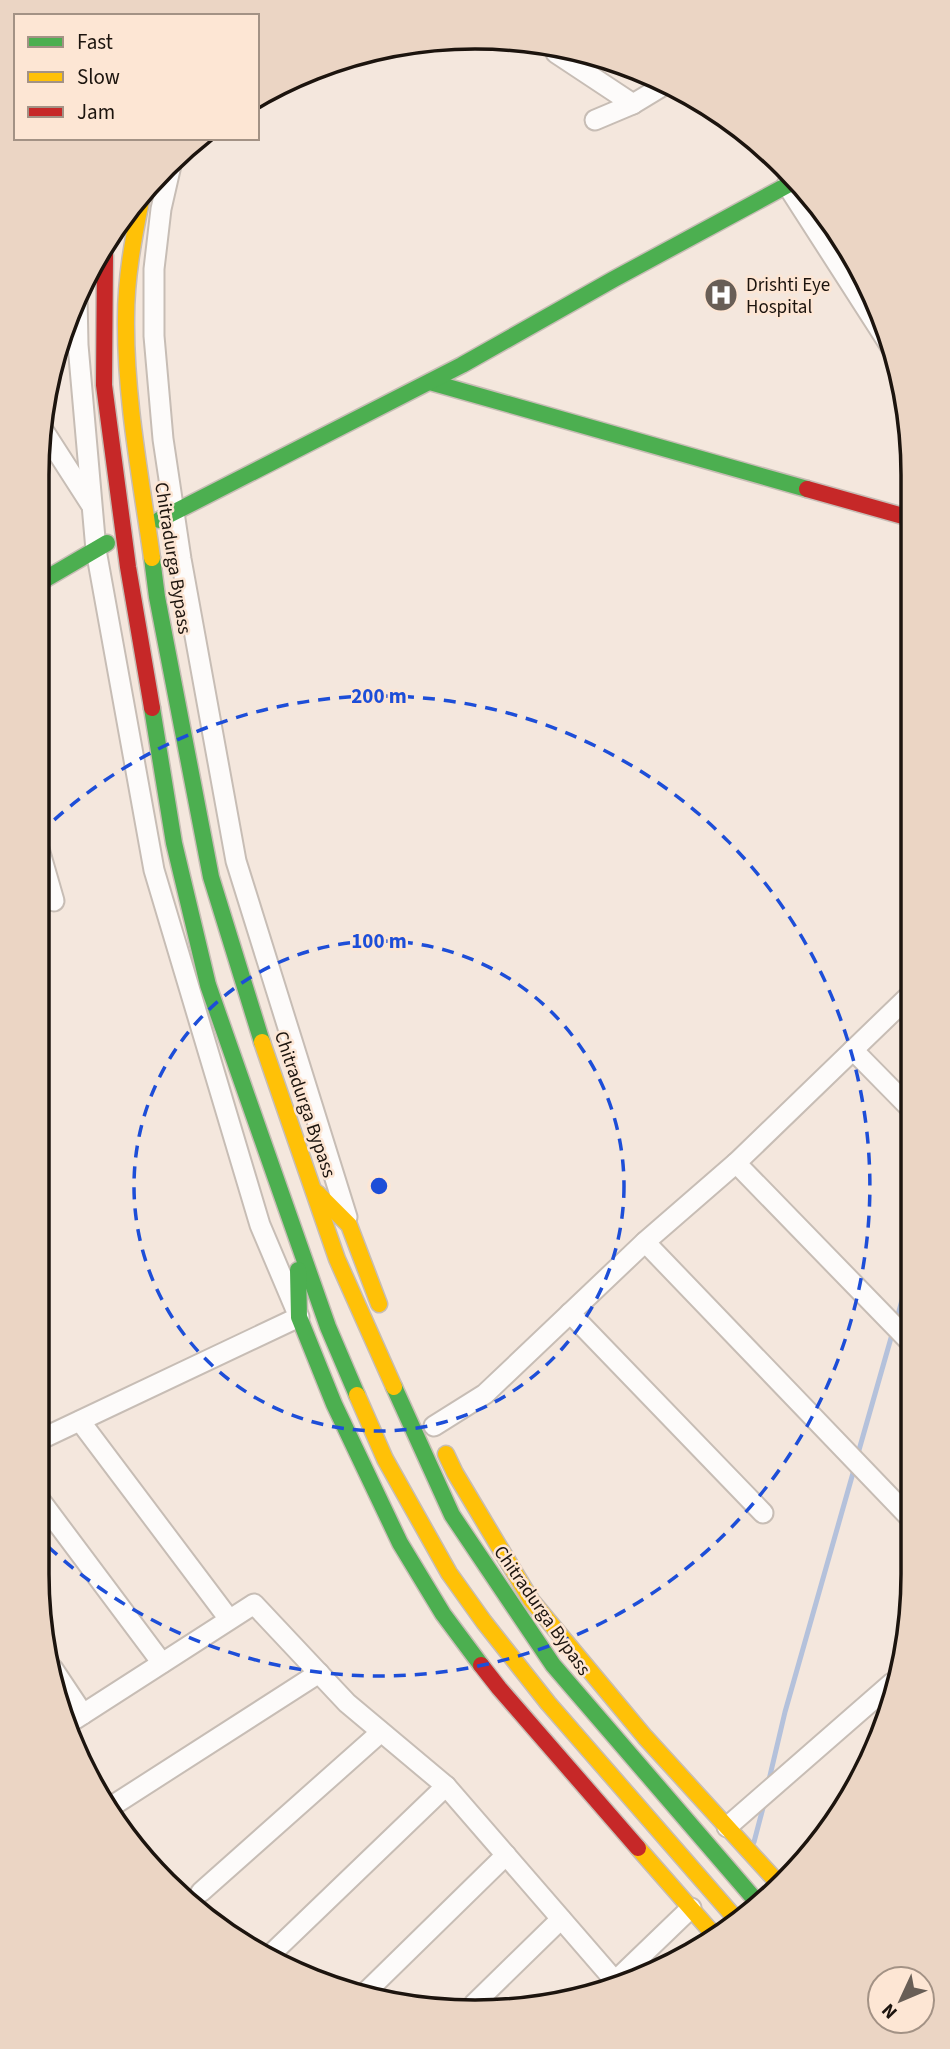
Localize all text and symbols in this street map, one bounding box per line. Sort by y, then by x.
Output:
legend [14,14,259,140]
text: Fast [77,27,113,57]
text: Slow [77,62,120,92]
text: Jam [77,97,115,127]
place label: Drishti Eye Hospital [746,272,830,321]
hospital icon: Drishti Eye Hospital [702,276,740,314]
street label: Chitradurga Bypass [147,480,198,636]
text: 200 m [351,681,407,711]
text: 100 m [351,926,407,956]
street label: Chitradurga Bypass [267,1028,342,1181]
centre of rings [367,1174,391,1198]
street label: Chitradurga Bypass [487,1540,597,1682]
north arrow [866,1965,936,2035]
text: N [876,1997,904,2025]

